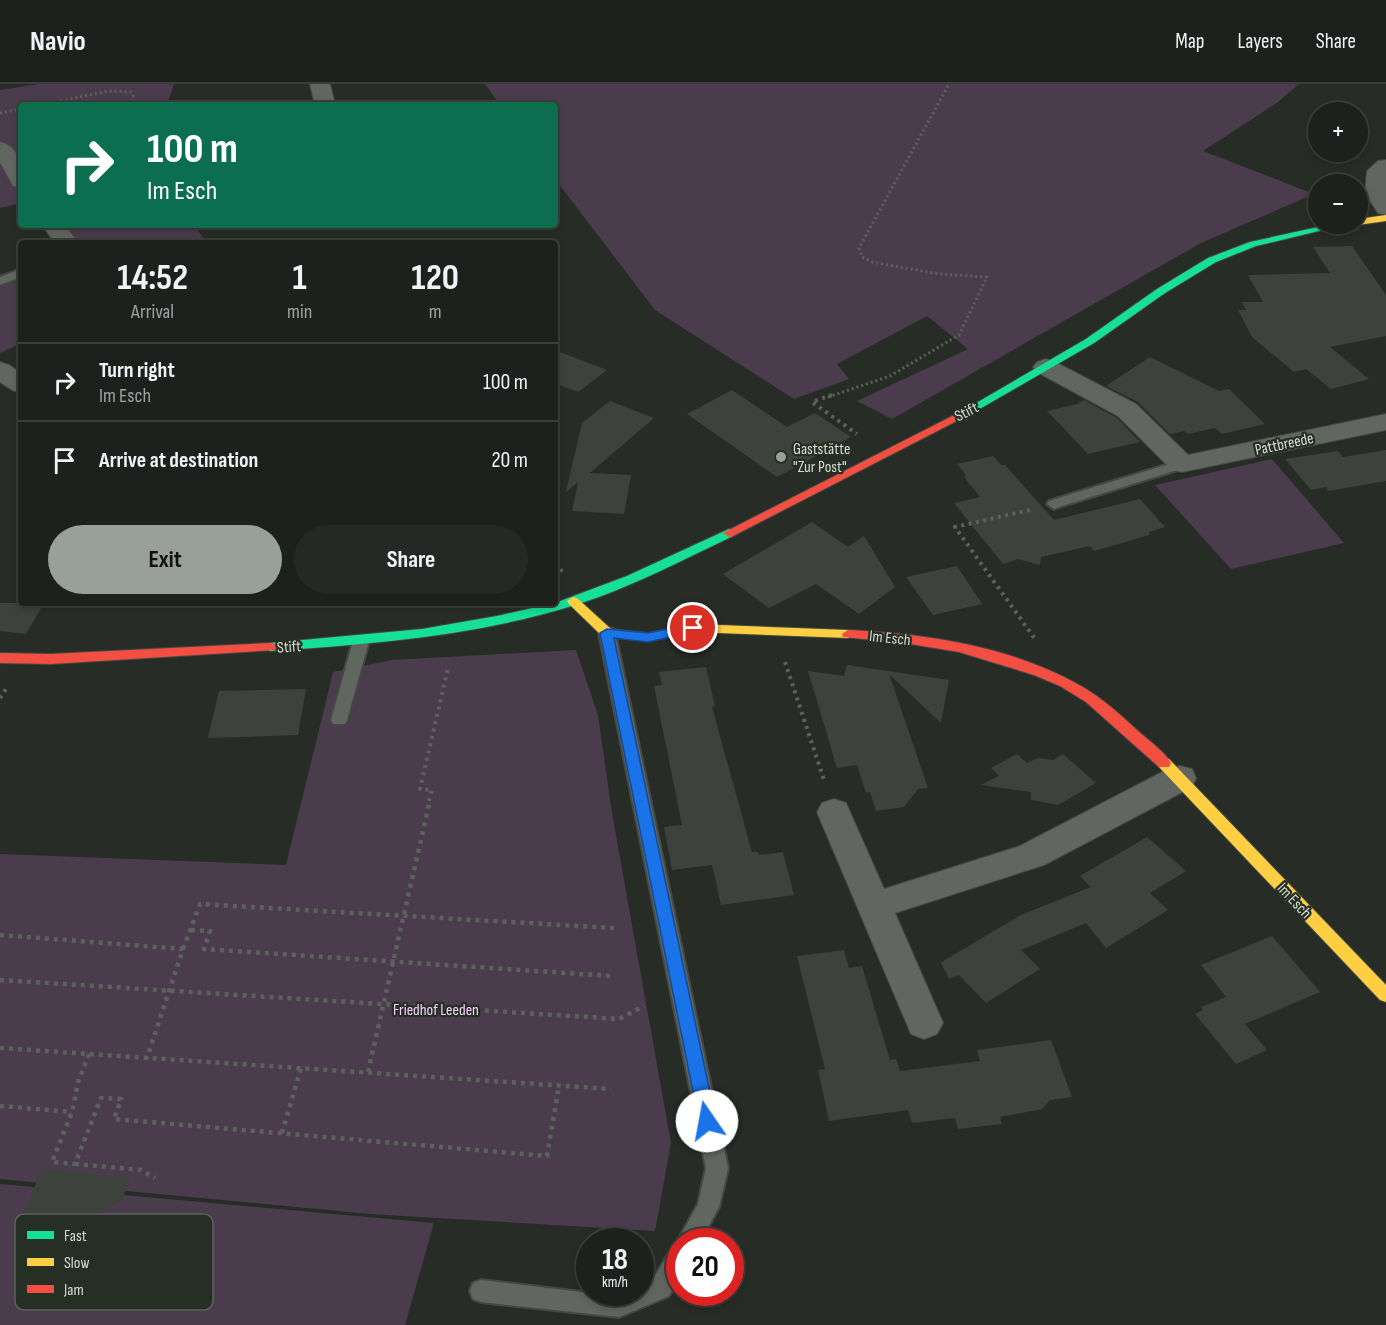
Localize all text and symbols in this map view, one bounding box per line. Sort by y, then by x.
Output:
text: Navio [30,25,86,58]
text: Map [1175,29,1204,54]
text: Layers [1237,29,1283,54]
text: Share [1316,29,1356,54]
map controls [1308,102,1368,234]
button: + [1308,102,1368,162]
text: 100 m [147,124,238,175]
icon: right [48,126,126,204]
button: − [1308,174,1368,234]
text: Im Esch [147,175,217,207]
text: 14:52 [117,257,188,300]
text: 1 [293,257,307,300]
text: 120 [411,257,459,300]
text: Arrival [131,300,174,324]
text: min [287,300,312,324]
text: m [429,300,442,324]
text: Turn right [99,357,175,384]
icon: right [48,366,81,399]
text: 100 m [483,369,528,396]
text: Im Esch [99,384,151,408]
street label: Stift [952,398,982,426]
street label: Pattbreede [1253,429,1315,460]
place label: Gaststätte "Zur Post" [793,440,850,477]
icon: arrive [48,444,81,477]
text: Arrive at destination [99,447,258,474]
text: 20 m [492,447,528,474]
marker: Gaststätte "Zur Post" [774,450,788,464]
button: Exit [48,525,282,594]
button: Share [294,525,528,594]
pin [667,602,718,653]
icon: arrive [676,611,709,644]
street label: Im Esch [868,627,912,650]
street label: Stift [276,637,302,658]
street label: Im Esch [1273,879,1315,923]
park label: Friedhof Leeden [393,1001,479,1020]
position arrow [675,1089,739,1153]
legend [15,1214,213,1310]
text: Fast [64,1227,87,1246]
speed limit sign: 20 [666,1228,744,1306]
text: 18 [602,1242,628,1278]
text: Slow [64,1254,89,1273]
text: km/h [602,1273,628,1292]
text: Jam [63,1281,84,1300]

